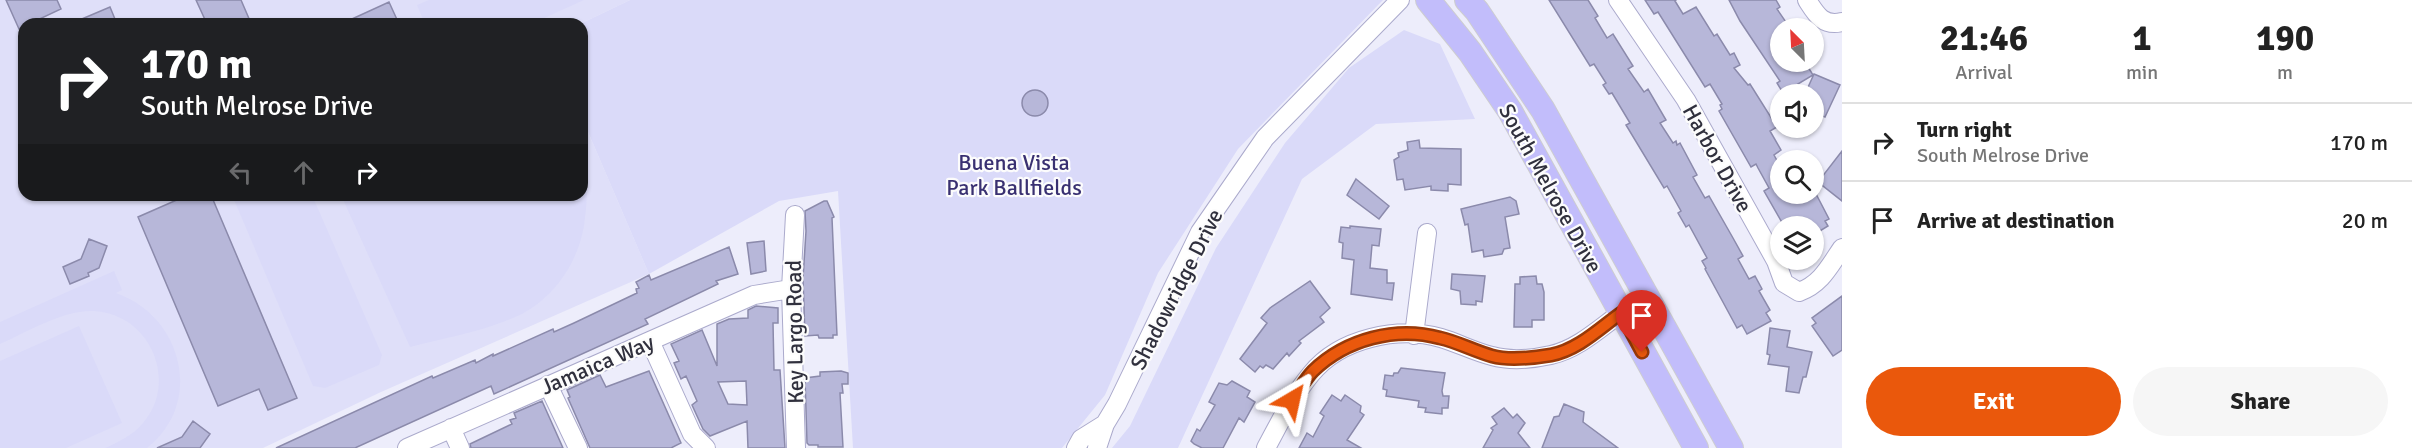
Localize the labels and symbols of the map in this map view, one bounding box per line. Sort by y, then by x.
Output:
north arrow [1770,18,1824,72]
street label: South Melrose Drive [1493,99,1608,278]
street label: Harbor Drive [1677,100,1758,217]
park label: Buena Vista Park Ballfields [946,149,1082,201]
street label: Shadowridge Drive [1124,204,1229,374]
street label: Key Largo Road [780,260,809,404]
pin [1616,290,1667,352]
street label: Jamaica Way [536,328,659,400]
position arrow [1260,368,1324,432]

